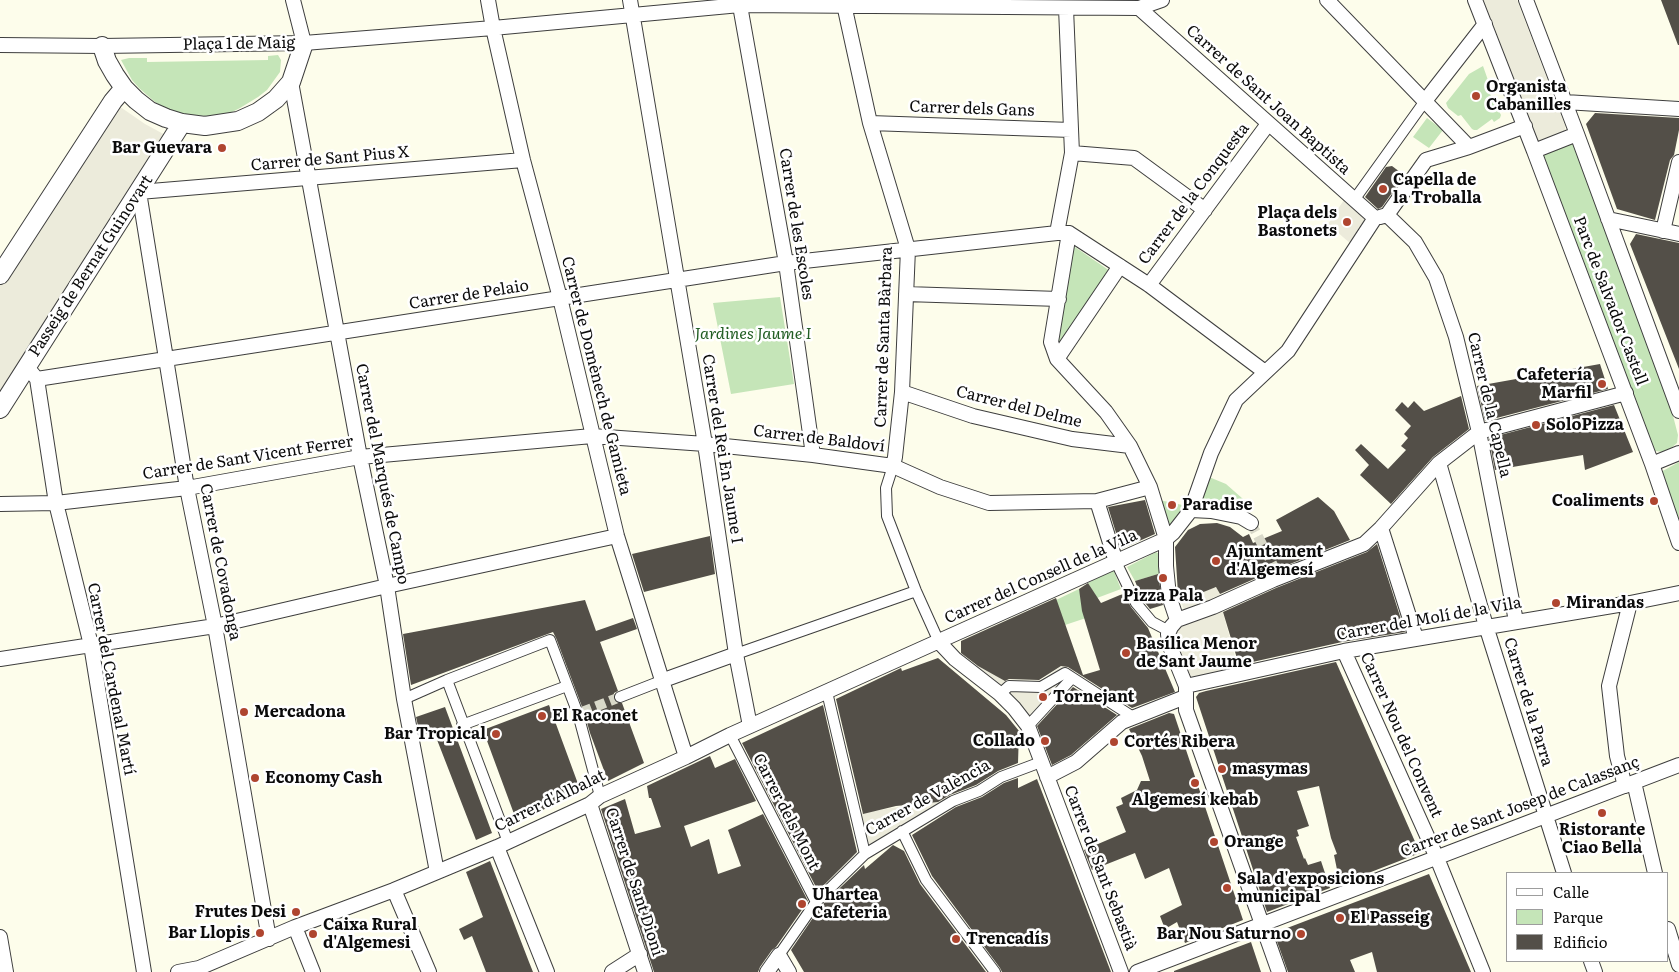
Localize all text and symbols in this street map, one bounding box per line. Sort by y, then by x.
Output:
street label: Carrer de Sant Joan Baptista [1182,21,1354,179]
street label: Plaça 1 de Maig [182,33,296,55]
place label: Organista Cabanilles [1486,77,1571,115]
marker: Organista Cabanilles [1470,90,1482,102]
street label: Carrer dels Gans [909,97,1035,121]
street label: Carrer de la Conquesta [1135,119,1253,269]
place label: Bar Guevara [112,138,212,158]
marker: Bar Guevara [216,142,228,154]
street label: Carrer de Sant Pius X [250,143,410,175]
street label: Carrer de les Escoles [775,147,817,301]
place label: Capella de la Troballa [1393,170,1482,208]
street label: Passeig de Bernat Guinovart [25,171,157,361]
marker: Capella de la Troballa [1377,183,1389,195]
place label: Plaça dels Bastonets [1257,203,1337,241]
street label: Parc de Salvador Castell [1569,214,1651,388]
marker: Plaça dels Bastonets [1341,216,1353,228]
street label: Carrer de Santa Bàrbara [871,246,897,428]
street label: Carrer de Domènech de Gamieta [557,255,635,497]
street label: Carrer de Pelaio [408,276,530,314]
park label: Jardines Jaume I [695,324,811,344]
street label: Carrer de la Capella [1463,331,1515,479]
street label: Carrer del Rei En Jaume I [698,353,746,545]
street label: Carrer del Marqués de Campo [351,362,413,586]
place label: Cafetería Marfil [1516,365,1592,403]
marker: Cafetería Marfil [1596,378,1608,390]
street label: Carrer del Delme [954,382,1084,432]
place label: SoloPizza [1546,415,1624,435]
marker: SoloPizza [1530,419,1542,431]
street label: Carrer de Baldoví [752,421,886,457]
street label: Carrer de Sant Vicent Ferrer [141,432,355,484]
street label: Carrer de Covadonga [195,482,245,642]
place label: Coaliments [1552,491,1644,511]
place label: Paradise [1182,495,1253,515]
marker: Coaliments [1648,495,1660,507]
marker: Paradise [1166,499,1178,511]
street label: Carrer del Consell de la Vila [942,526,1140,628]
place label: Ajuntament d'Algemesí [1226,542,1323,580]
marker: Ajuntament d'Algemesí [1210,555,1222,567]
marker: Pizza Pala [1157,572,1169,584]
street label: Carrer del Cardenal Martí [83,581,139,777]
place label: Pizza Pala [1123,586,1203,606]
street label: Carrer del Molí de la Vila [1335,593,1523,645]
place label: Mirandas [1566,593,1644,613]
marker: Mirandas [1550,597,1562,609]
place label: Basílica Menor de Sant Jaume [1136,634,1257,672]
street label: Carrer de la Parra [1499,635,1557,769]
marker: Basílica Menor de Sant Jaume [1120,647,1132,659]
street label: Carrer Nou del Convent [1356,649,1446,821]
place label: Tornejant [1053,687,1135,707]
marker: Tornejant [1037,691,1049,703]
place label: Mercadona [254,702,346,722]
marker: Mercadona [238,706,250,718]
place label: El Raconet [552,706,638,726]
marker: El Raconet [536,710,548,722]
place label: Bar Tropical [384,724,486,744]
marker: Bar Tropical [490,728,502,740]
place label: Collado [973,731,1035,751]
place label: Cortés Ribera [1124,732,1235,752]
marker: Collado [1039,735,1051,747]
marker: Cortés Ribera [1108,736,1120,748]
street label: Carrer dels Mont [748,750,824,874]
street label: Carrer de Sant Josep de Calassanç [1398,753,1642,861]
street label: Carrer de València [862,756,994,840]
place label: masymas [1232,759,1308,779]
marker: masymas [1216,763,1228,775]
street label: Carrer d'Albalat [491,766,609,836]
place label: Economy Cash [265,768,383,788]
marker: Economy Cash [249,772,261,784]
marker: Algemesí kebab [1189,777,1201,789]
street label: Carrer de Sant Sebastià [1060,783,1140,953]
place label: Algemesí kebab [1132,790,1258,810]
street label: Carrer de Sant Dioní [601,805,667,959]
marker: Ristorante Ciao Bella [1596,807,1608,819]
place label: Ristorante Ciao Bella [1559,820,1645,858]
place label: Orange [1224,832,1283,852]
marker: Orange [1208,836,1220,848]
place label: Sala d'exposicions municipal [1237,869,1384,907]
legend [1506,872,1669,962]
text: Calle [1553,880,1589,903]
marker: Sala d'exposicions municipal [1221,882,1233,894]
place label: Uhartea Cafeteria [812,885,888,923]
marker: Uhartea Cafeteria [796,898,808,910]
place label: Frutes Desi [195,902,286,922]
text: Parque [1553,905,1603,928]
marker: Frutes Desi [290,906,302,918]
place label: El Passeig [1350,908,1430,928]
marker: El Passeig [1334,912,1346,924]
place label: Caixa Rural d'Algemesi [323,915,417,953]
place label: Bar Llopis [168,923,250,943]
place label: Bar Nou Saturno [1156,924,1291,944]
marker: Bar Llopis [254,927,266,939]
marker: Caixa Rural d'Algemesi [307,928,319,940]
marker: Bar Nou Saturno [1295,928,1307,940]
place label: Trencadís [966,929,1048,949]
text: Edificio [1553,930,1608,953]
marker: Trencadís [950,933,962,945]

